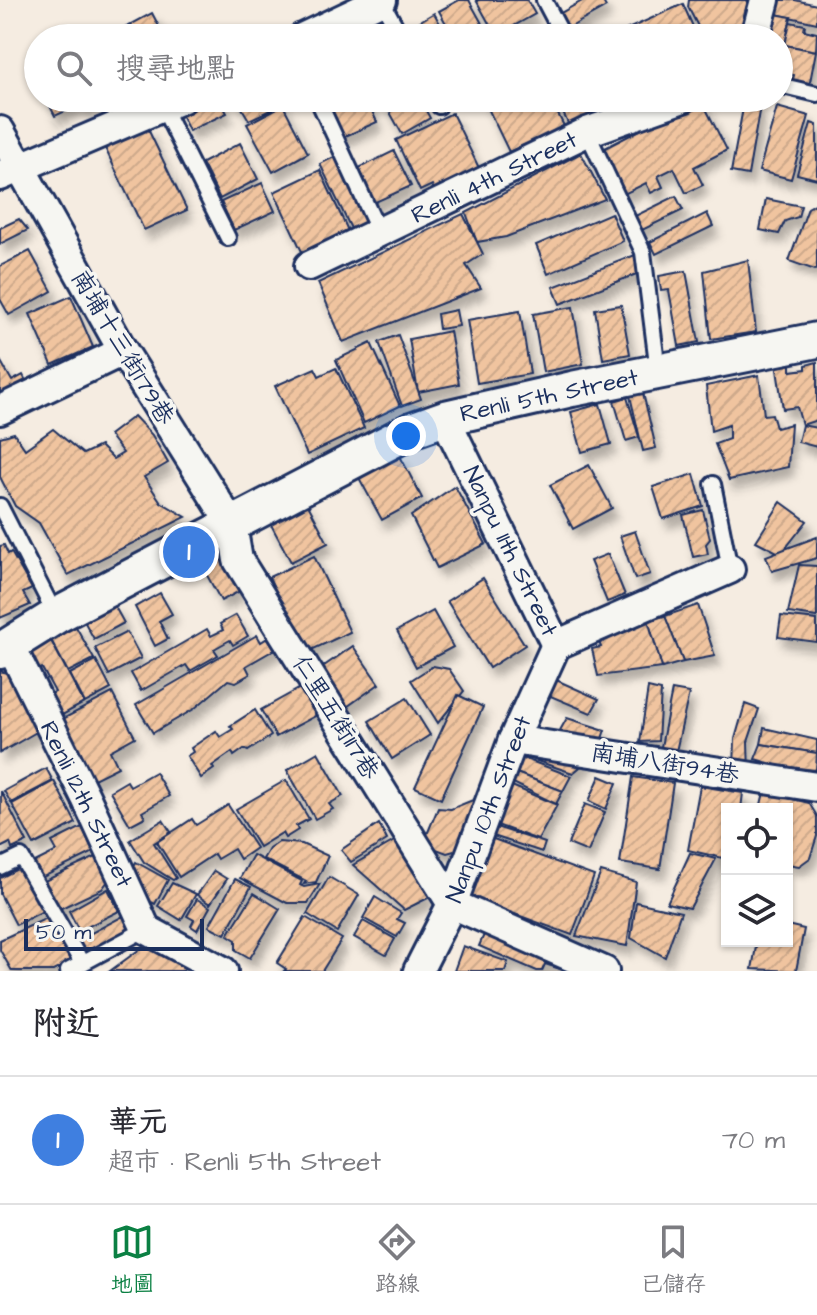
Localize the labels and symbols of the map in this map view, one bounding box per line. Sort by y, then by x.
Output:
street label: Renli 4th Street [406,123,583,233]
street label: 南埔十三街179巷 [62,264,182,431]
street label: Renli 5th Street [457,360,642,431]
your location [386,416,426,456]
street label: Nanpu 11th Street [454,460,566,643]
pin: 1 [163,522,215,582]
street label: 仁里五街117巷 [283,649,387,786]
street label: Nanpu 10th Street [438,711,540,908]
street label: Renli 12th Street [31,716,141,894]
street label: 南埔八街94巷 [588,735,742,793]
scale bar [24,915,204,951]

